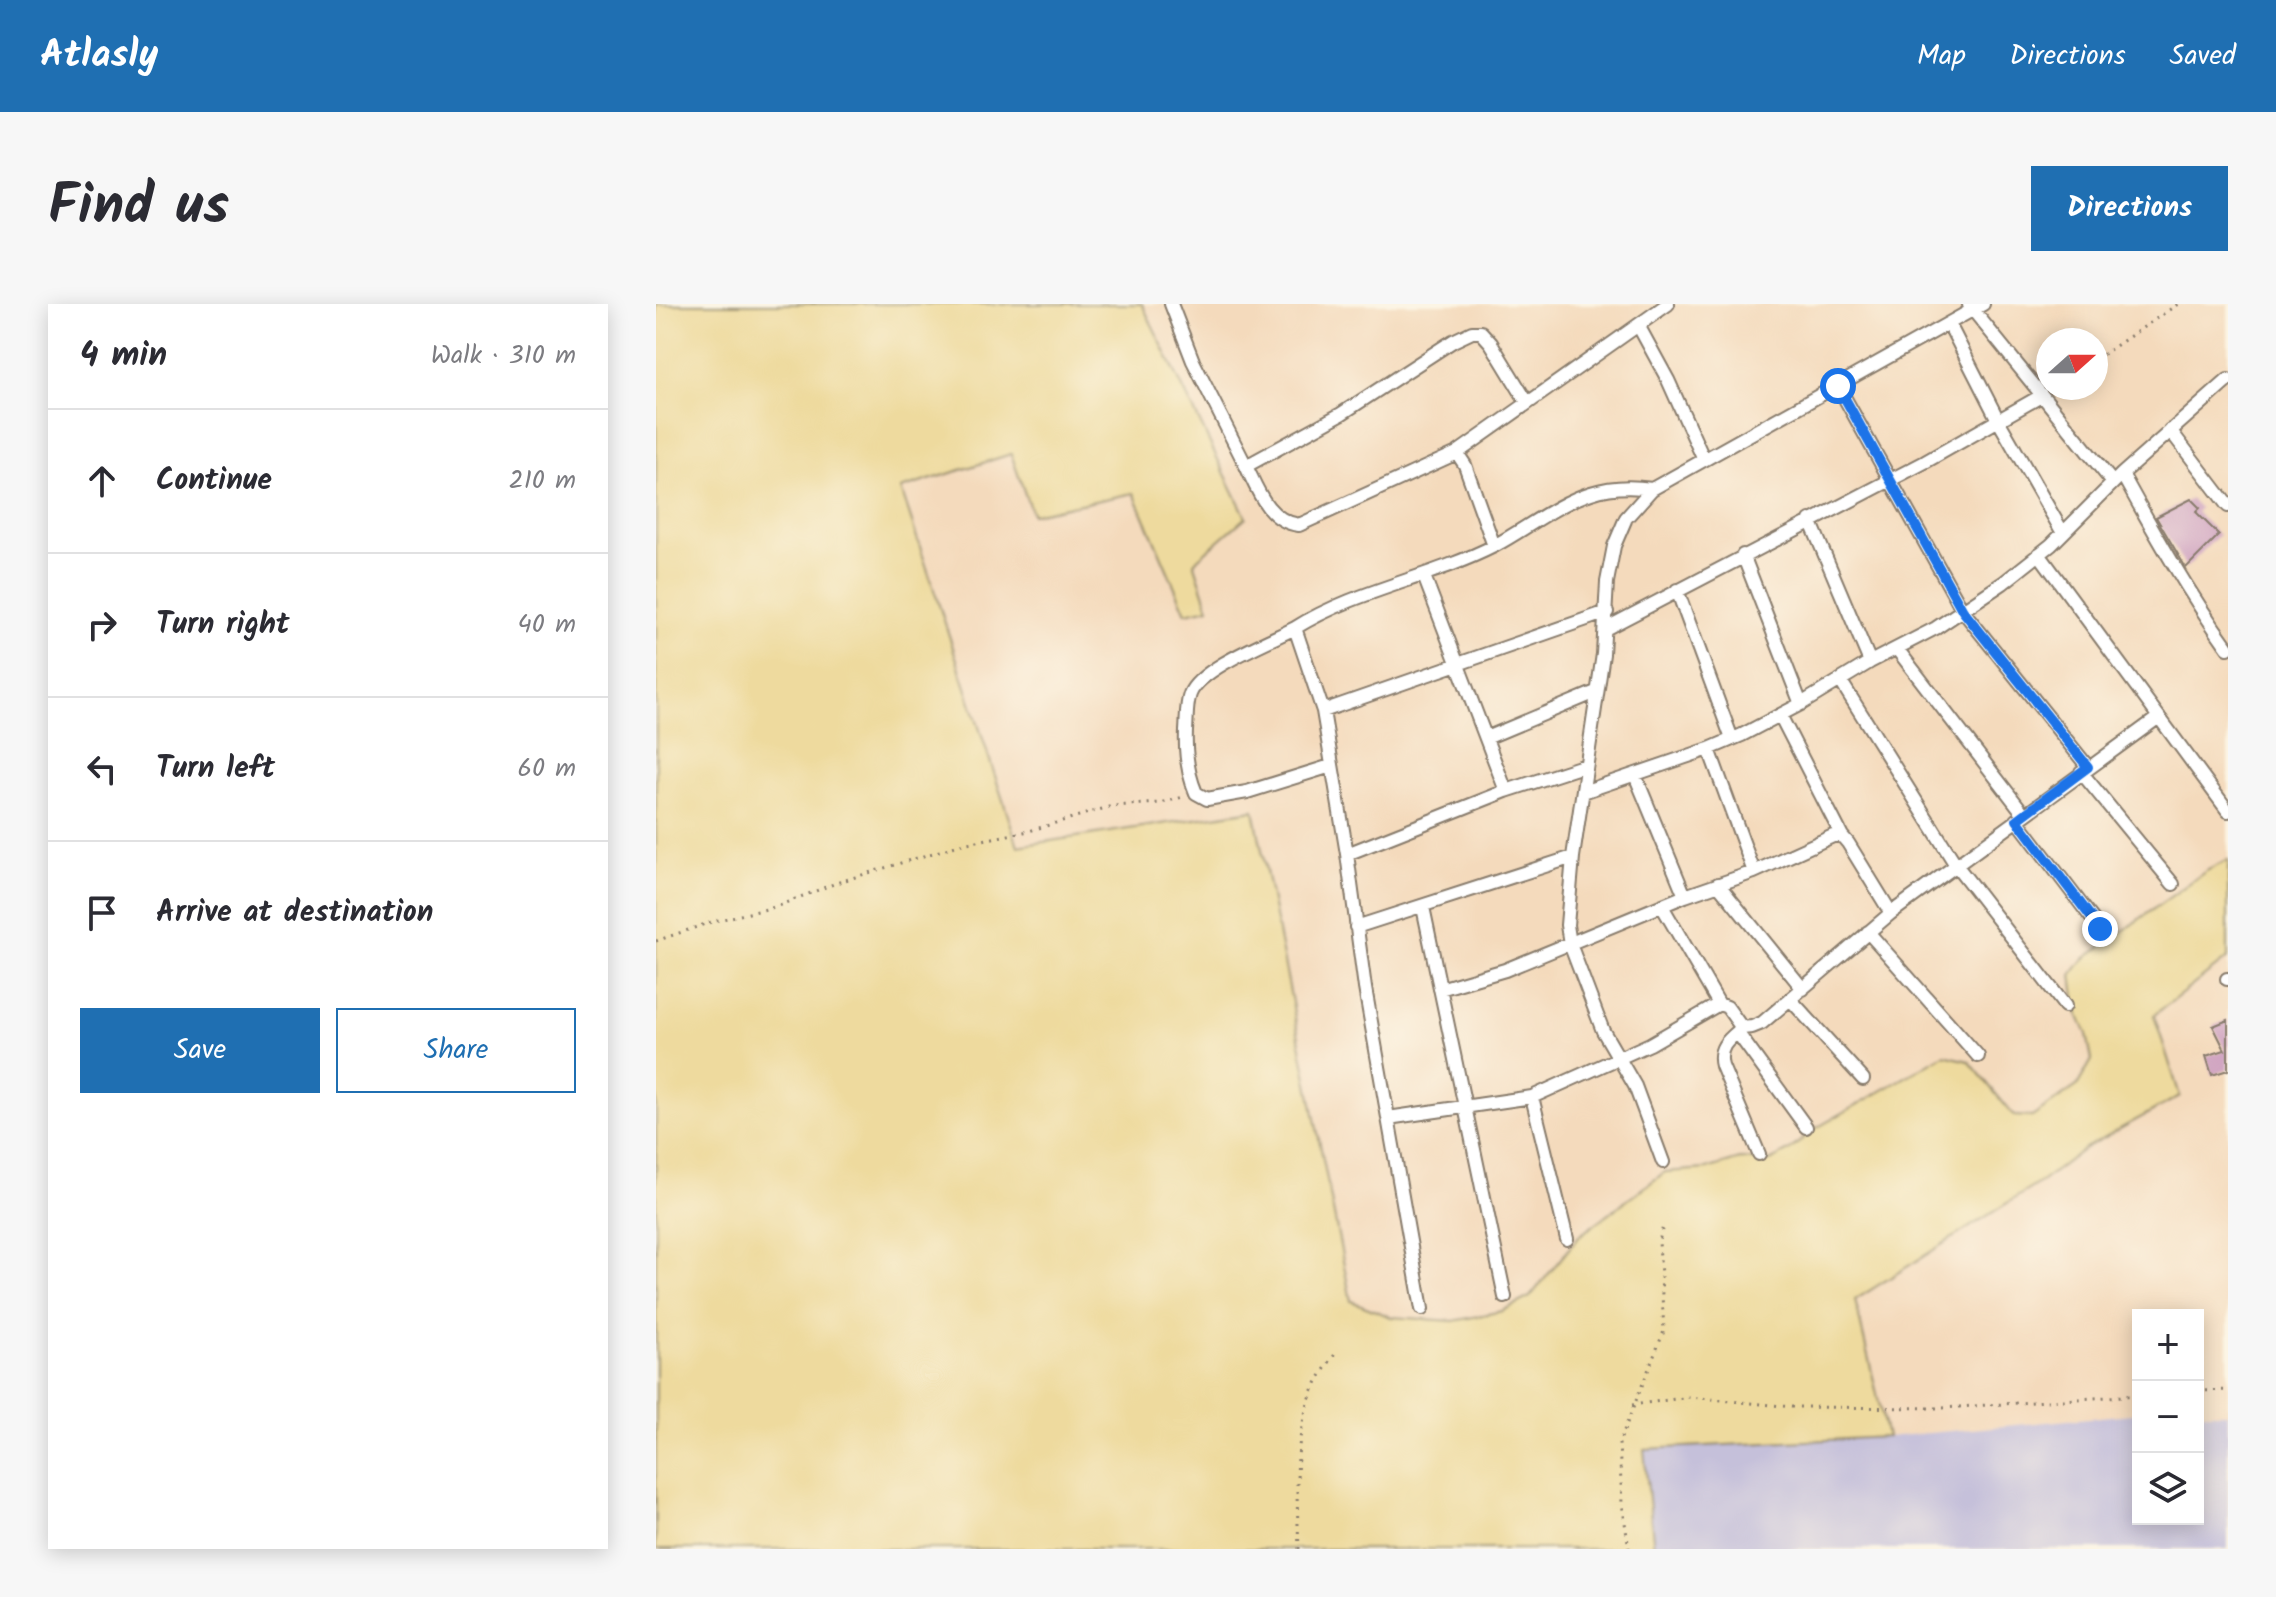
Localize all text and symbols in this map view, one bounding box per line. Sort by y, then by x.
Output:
text: Atlasly [40,26,158,86]
text: Map [1917,34,1966,79]
text: Directions [2010,34,2126,79]
text: Saved [2170,34,2236,79]
text: Find us [48,163,229,253]
button: Directions [2031,166,2228,251]
north arrow [2036,328,2108,400]
text: 4 min [80,329,167,383]
text: Walk · 310 m [431,335,576,377]
route start [1820,368,1856,404]
text: Continue [156,457,272,505]
icon: ahead [80,459,124,503]
text: 210 m [509,460,576,502]
text: Turn right [156,601,289,649]
icon: right [80,603,124,647]
text: 40 m [518,604,576,646]
text: Turn left [156,745,275,793]
icon: left [80,747,124,791]
text: 60 m [517,748,576,790]
text: Arrive at destination [156,889,433,937]
icon: arrive [80,891,124,935]
route end [2082,911,2118,947]
button: Save [80,1008,320,1093]
button: Share [336,1008,576,1093]
map controls [2132,1309,2204,1525]
button: + [2132,1309,2204,1381]
button: − [2132,1381,2204,1453]
button: layers [2132,1453,2204,1525]

